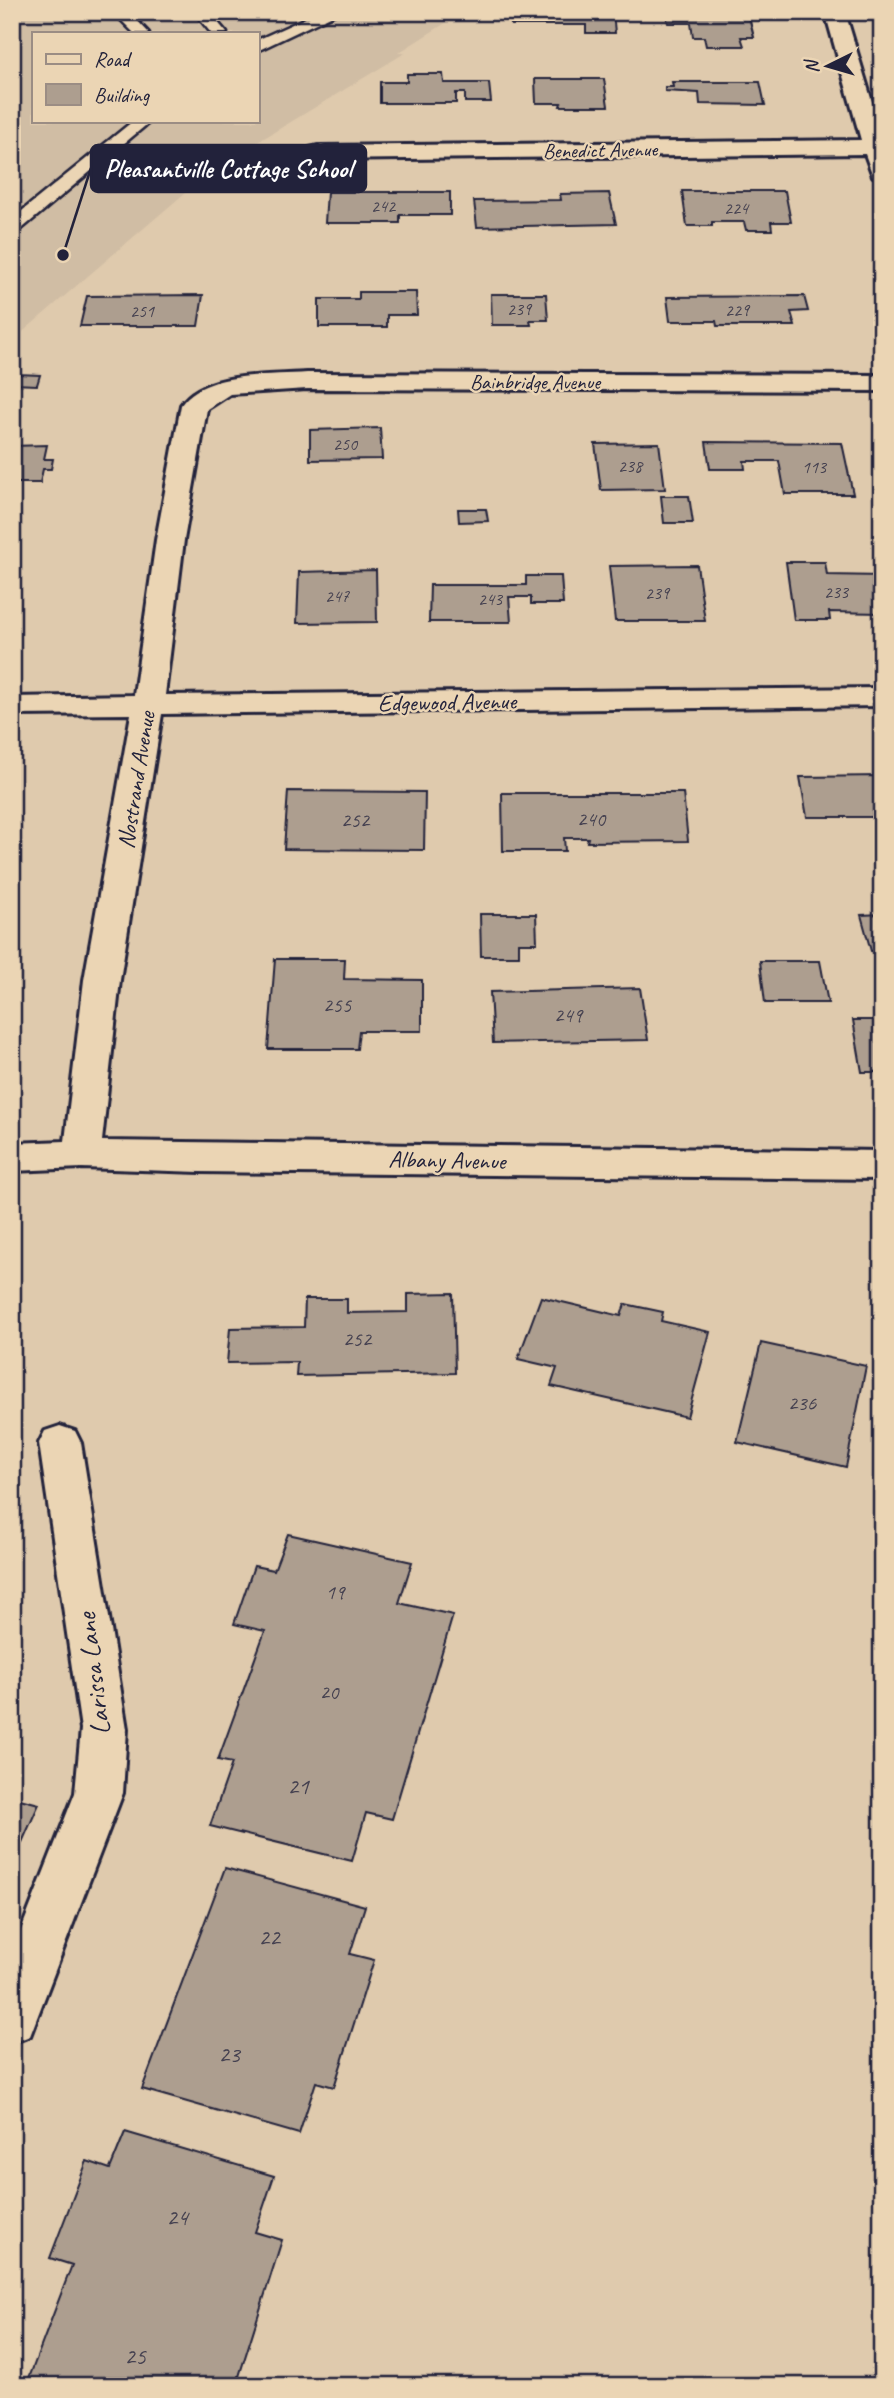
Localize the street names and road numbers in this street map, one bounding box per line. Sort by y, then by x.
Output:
street label: Benedict Avenue [543,136,659,164]
street label: Bainbridge Avenue [470,369,602,395]
street label: Edgewood Avenue [378,686,519,718]
street label: Nostrand Avenue [110,707,162,851]
street label: Albany Avenue [388,1144,508,1176]
street label: Larissa Lane [68,1609,118,1737]

